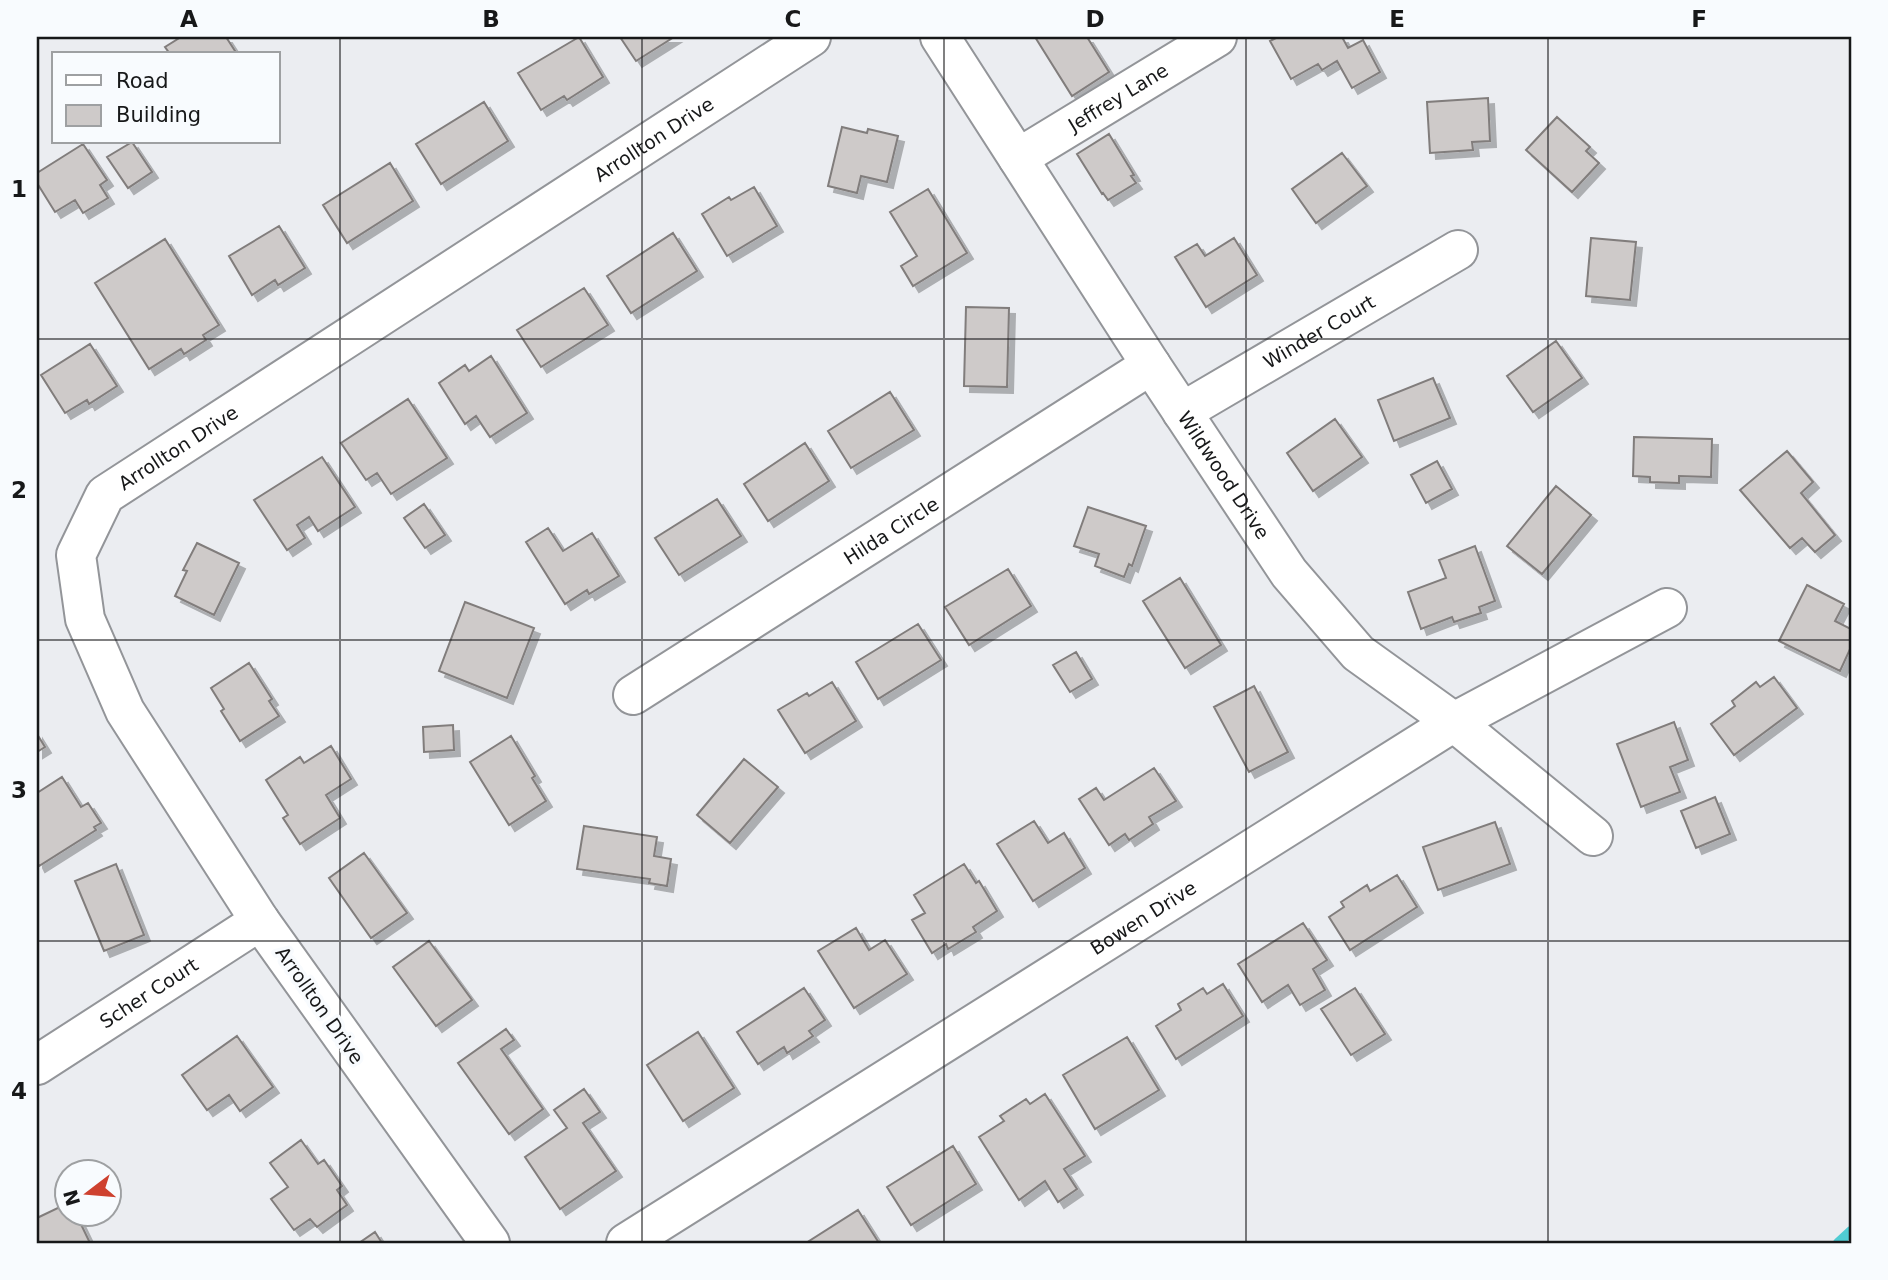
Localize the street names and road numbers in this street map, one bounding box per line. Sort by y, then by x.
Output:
street label: Jeffrey Lane [1063,59,1172,136]
street label: Arrollton Drive [590,92,718,186]
street label: Winder Court [1259,290,1379,373]
street label: Arrollton Drive [114,401,242,494]
street label: Wildwood Drive [1174,407,1274,543]
street label: Hilda Circle [840,492,943,569]
street label: Bowen Drive [1086,876,1200,959]
street label: Arrollton Drive [271,942,369,1068]
street label: Scher Court [96,953,202,1033]

